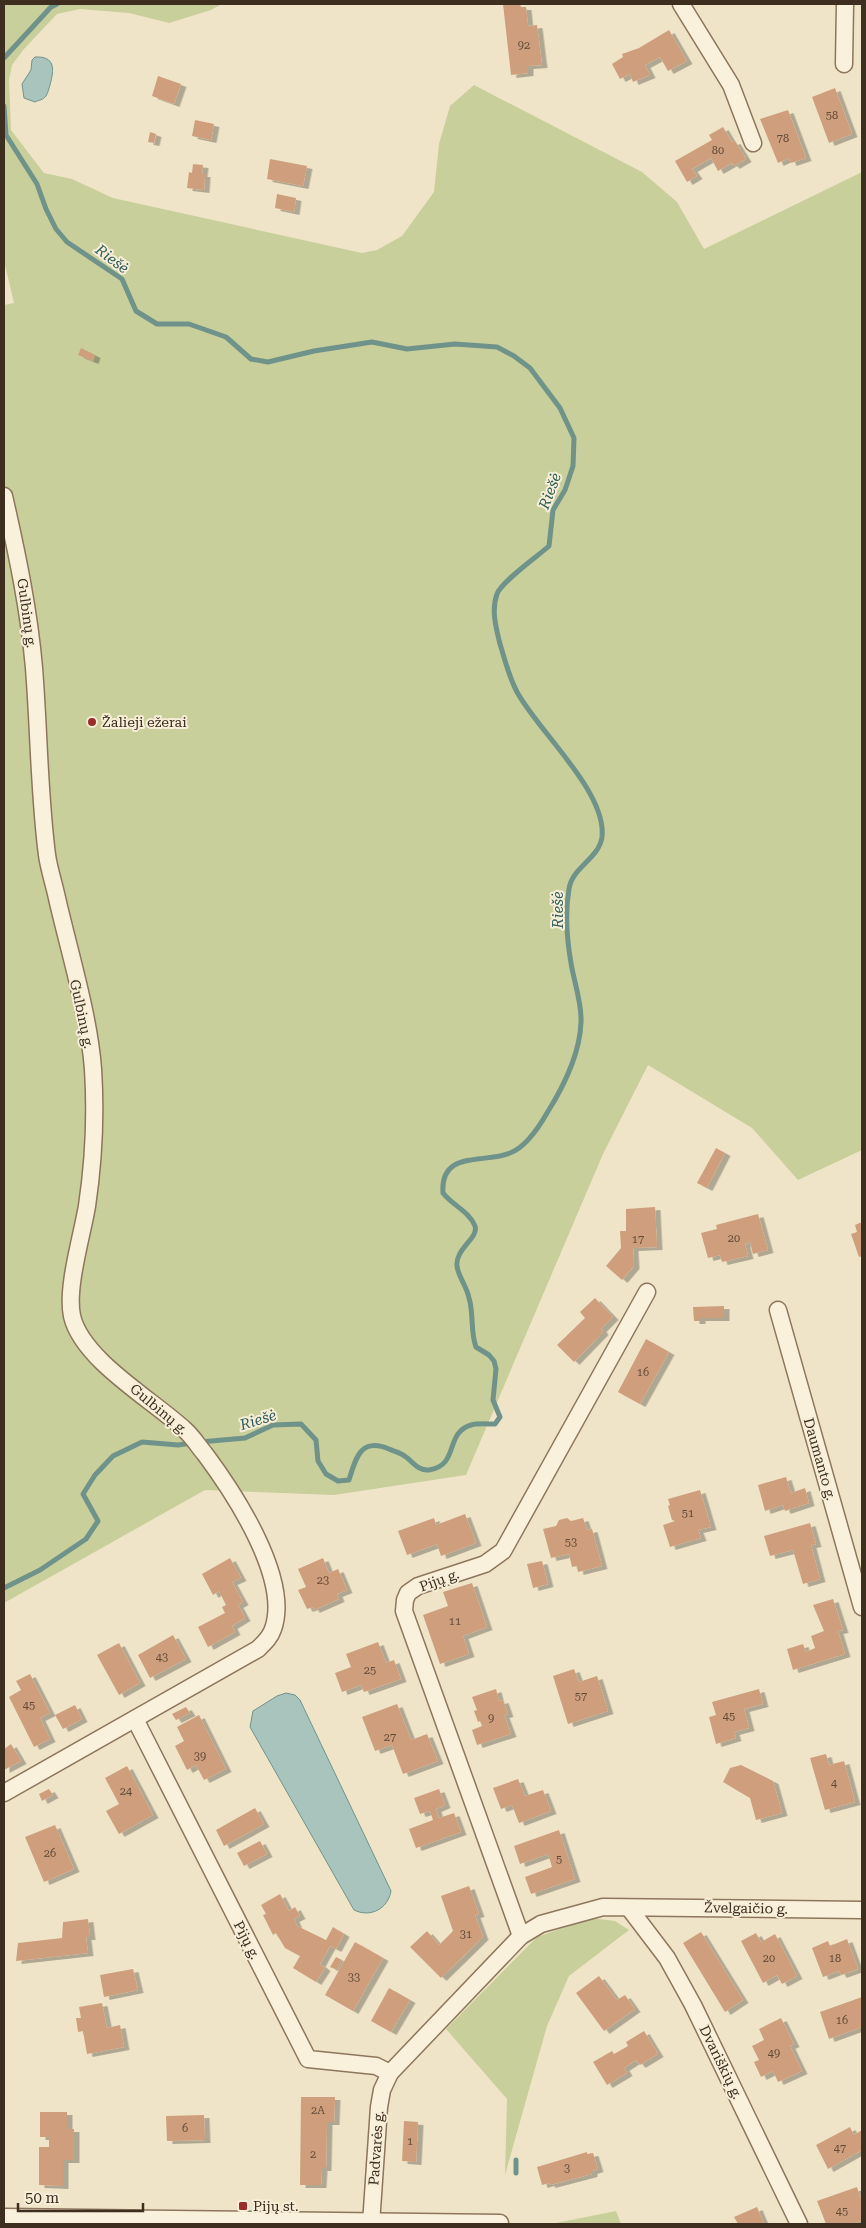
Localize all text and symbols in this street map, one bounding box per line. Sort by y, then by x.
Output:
house number: 92 [518,39,530,52]
house number: 58 [826,109,838,122]
house number: 78 [777,132,789,145]
house number: 80 [712,144,724,157]
water label: Riešė [91,240,133,278]
water label: Riešė [535,470,565,513]
street label: Gulbinų g. [14,577,40,649]
place label: Žalieji ežerai [102,714,187,730]
marker: Žalieji ežerai [86,716,98,728]
water label: Riešė [549,891,567,930]
street label: Gulbinų g. [67,978,97,1050]
house number: 20 [728,1232,740,1245]
house number: 17 [632,1233,644,1246]
house number: 16 [637,1366,649,1379]
street label: Gulbinų g. [127,1380,191,1438]
water label: Riešė [237,1406,279,1434]
street label: Daumanto g. [801,1416,839,1502]
house number: 51 [682,1507,694,1520]
house number: 53 [565,1536,577,1549]
street label: Pijų g. [417,1565,461,1595]
house number: 23 [317,1574,329,1587]
house number: 11 [449,1615,461,1628]
house number: 43 [156,1651,168,1664]
house number: 25 [364,1664,376,1677]
house number: 57 [575,1690,587,1703]
house number: 45 [23,1699,35,1712]
house number: 45 [723,1710,735,1723]
house number: 9 [488,1712,494,1725]
house number: 27 [384,1731,396,1744]
house number: 39 [194,1750,206,1763]
house number: 4 [831,1777,838,1790]
house number: 24 [120,1785,133,1798]
house number: 26 [44,1847,56,1860]
house number: 5 [556,1853,562,1866]
street label: Žvelgaičio g. [704,1899,788,1917]
street label: Pijų g. [231,1918,263,1962]
house number: 31 [460,1928,472,1941]
house number: 20 [763,1952,775,1965]
house number: 18 [829,1952,841,1965]
house number: 33 [348,1971,360,1984]
house number: 16 [836,2014,848,2027]
street label: Dvariškių g. [696,2023,746,2101]
house number: 49 [768,2047,780,2060]
house number: 2A [311,2104,325,2117]
street label: Padvarės g. [365,2110,387,2186]
house number: 6 [182,2122,188,2135]
house number: 1 [407,2135,413,2148]
house number: 47 [834,2142,846,2155]
house number: 2 [310,2148,316,2161]
house number: 3 [564,2162,570,2175]
scale bar [18,2180,142,2212]
text: 50 m [25,2189,60,2207]
place label: Pijų st. [253,2198,299,2214]
marker: Pijų st. [237,2200,249,2212]
house number: 45 [836,2205,848,2218]

